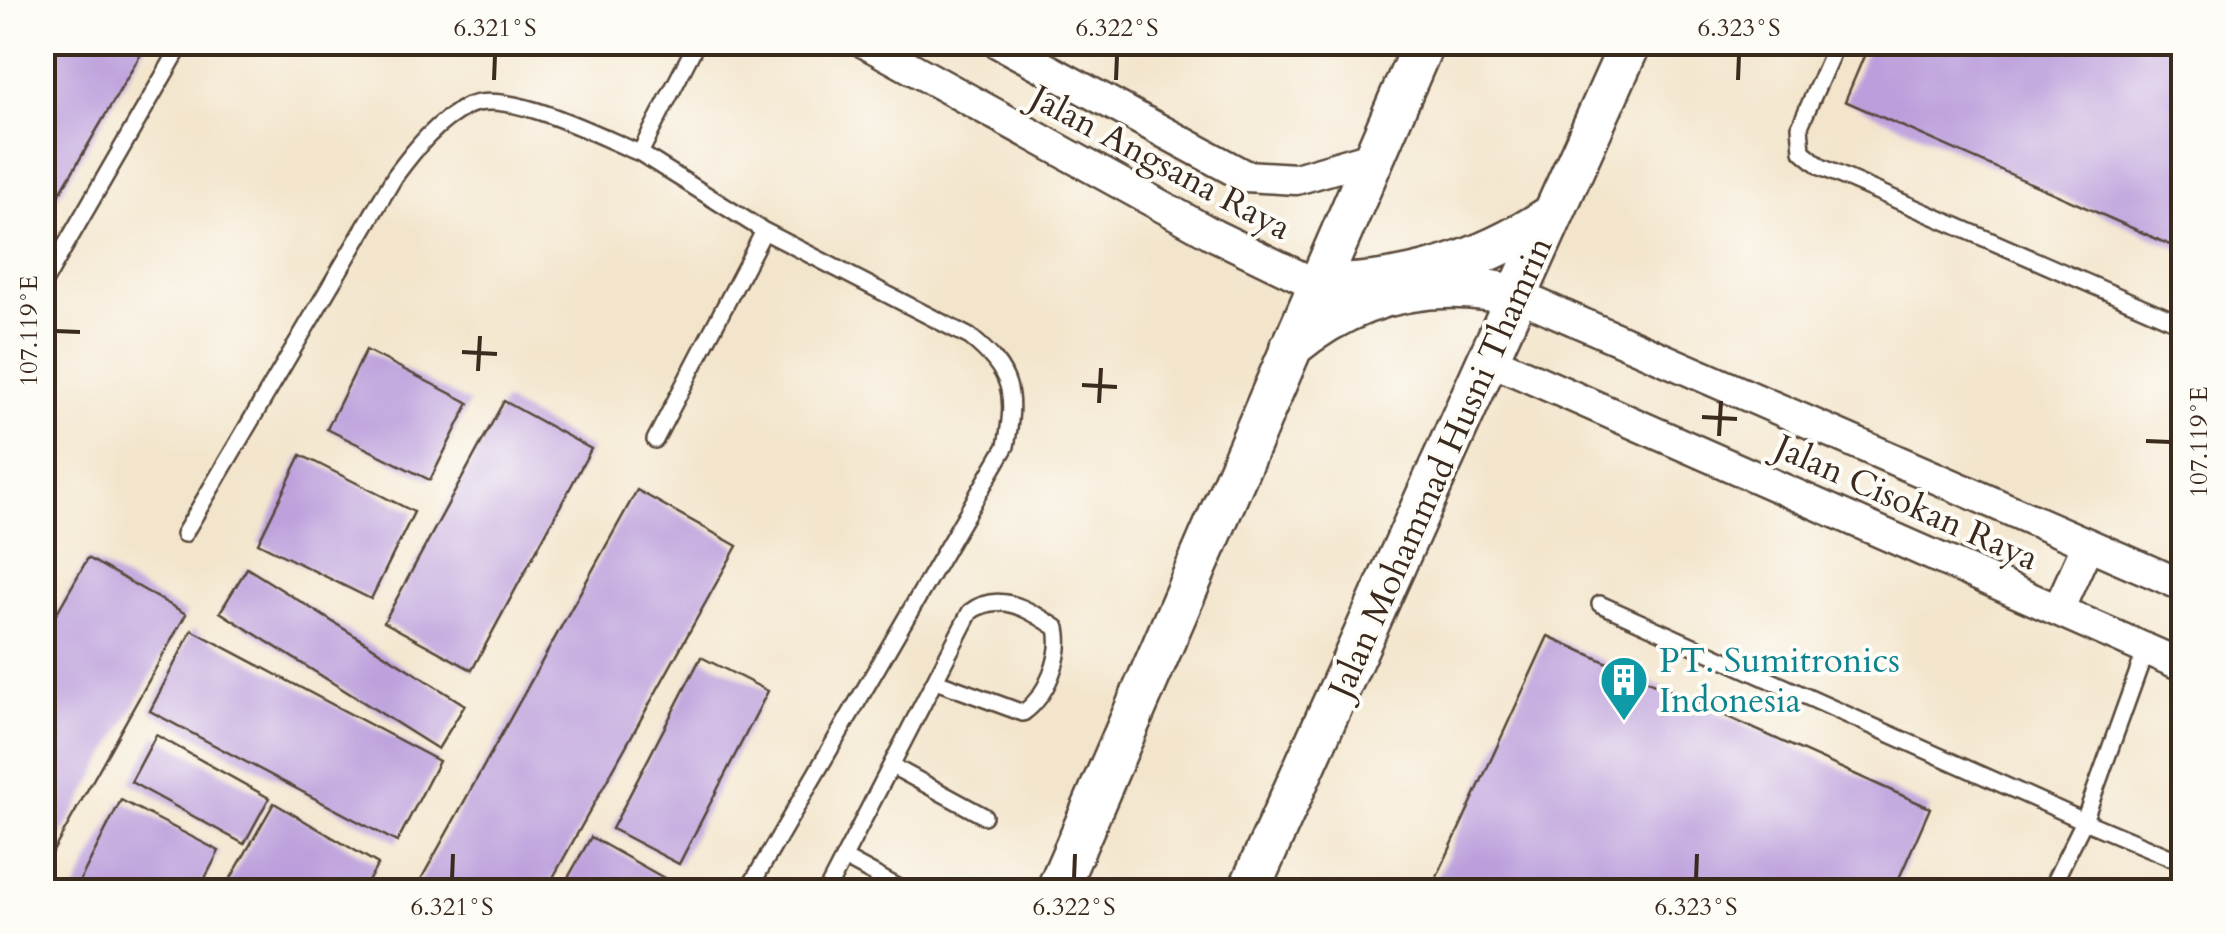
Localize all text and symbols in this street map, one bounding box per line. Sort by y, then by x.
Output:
text: 6.321°S [454,11,536,45]
text: 6.322°S [1076,11,1158,45]
text: 6.323°S [1698,11,1780,45]
street label: Jalan Angsana Raya [1017,72,1299,252]
street label: Jalan Mohammad Husni Thamrin [1315,229,1565,710]
text: 107.119°E [12,275,46,387]
text: 107.119°E [2182,386,2216,498]
street label: Jalan Cisokan Raya [1763,421,2046,583]
place label: PT. Sumitronics Indonesia [1659,637,1900,725]
building icon: PT. Sumitronics Indonesia [1598,654,1650,722]
text: 6.321°S [411,890,493,924]
text: 6.322°S [1033,890,1115,924]
text: 6.323°S [1655,890,1737,924]

